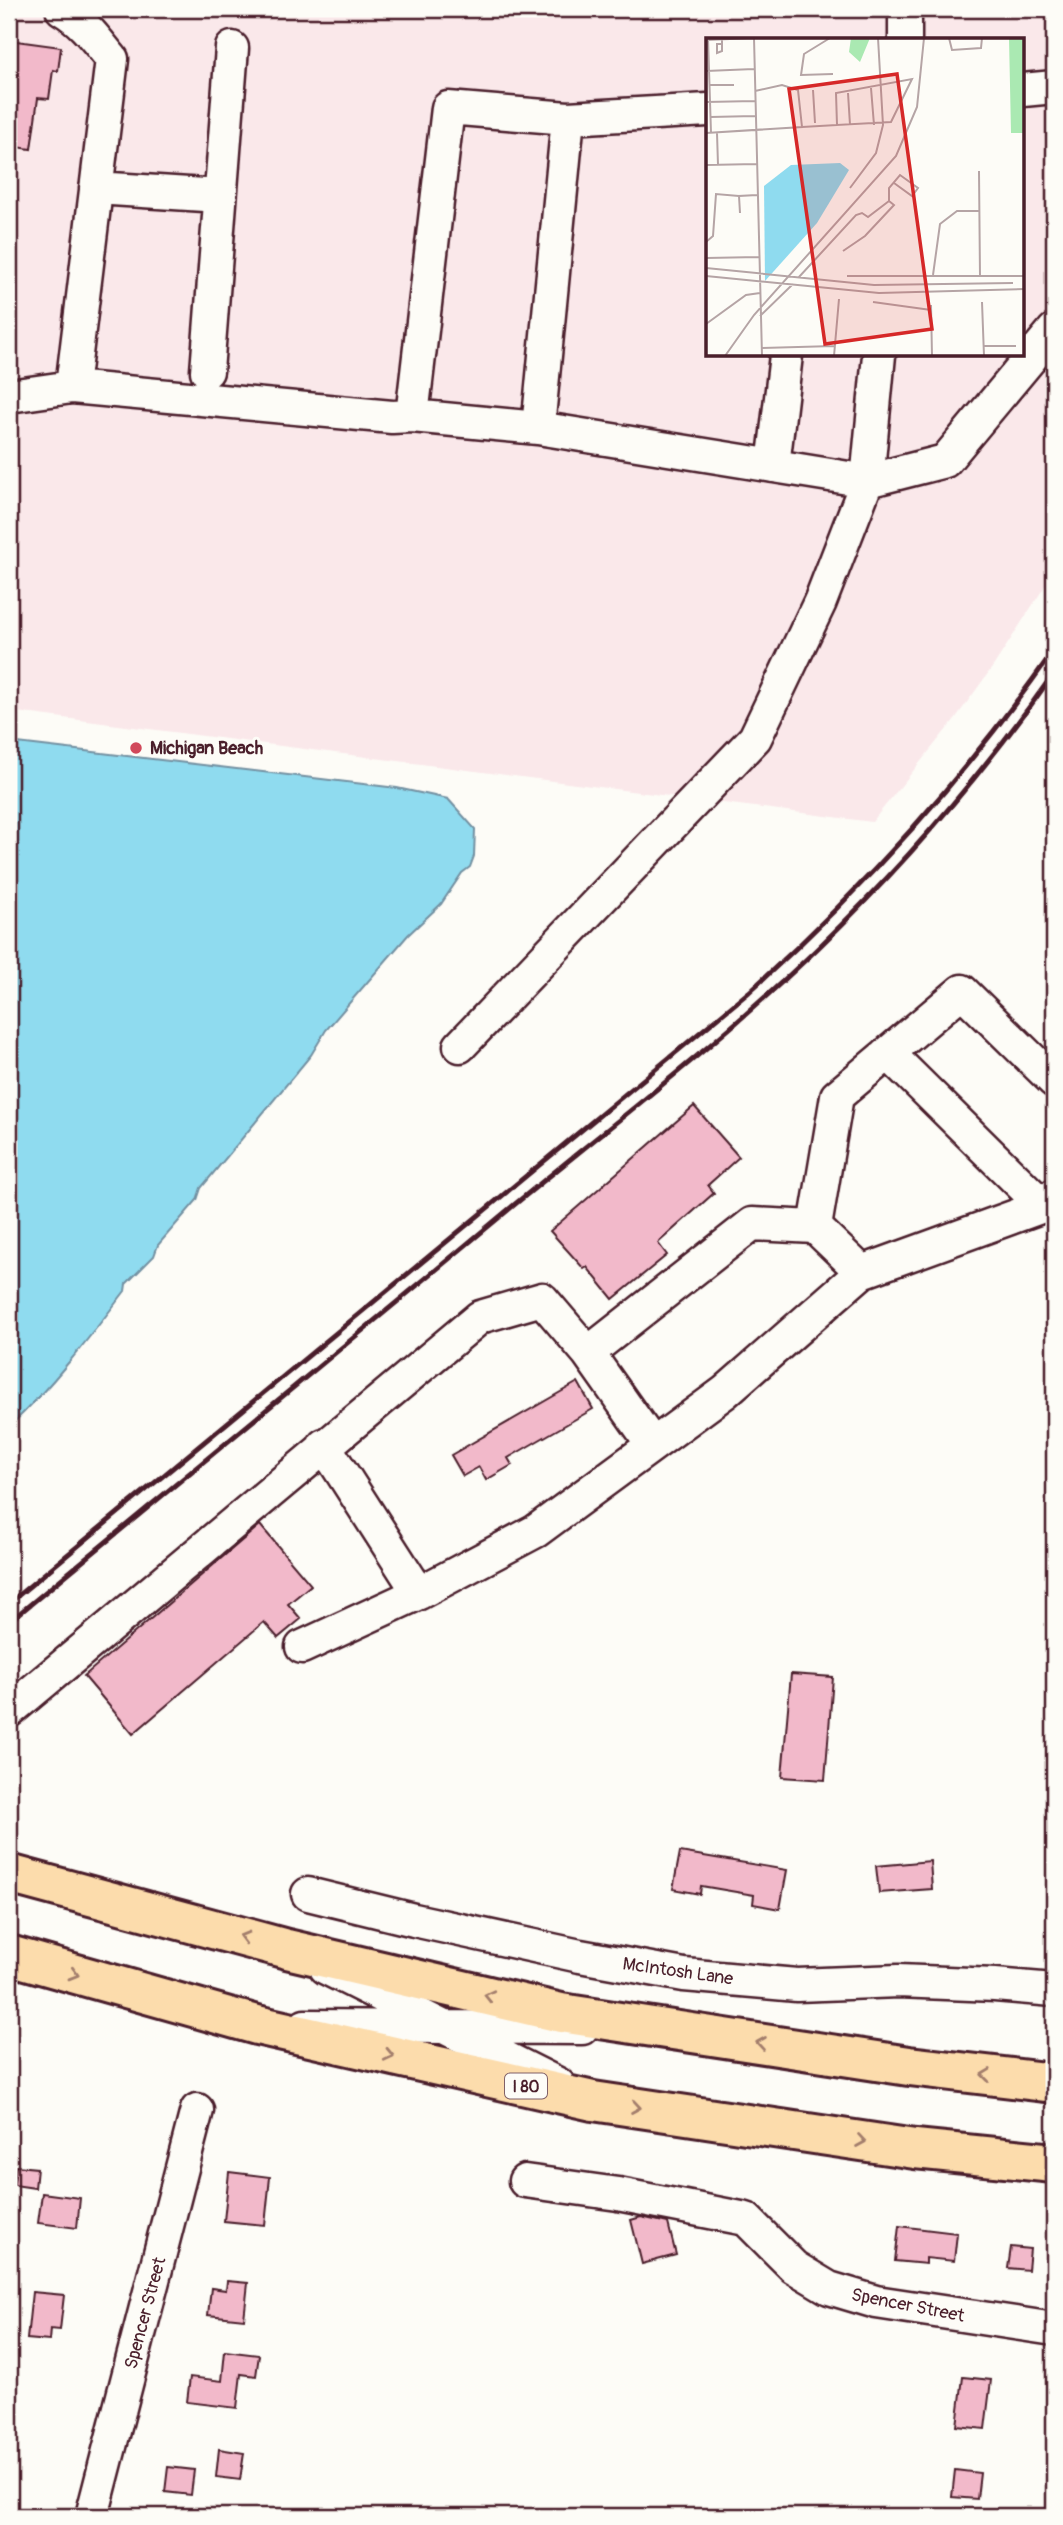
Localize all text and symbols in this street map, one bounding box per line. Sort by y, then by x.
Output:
inset map [706,38,1024,357]
place label: Michigan Beach [150,737,264,760]
marker: Michigan Beach [128,740,144,756]
one-way arrow [238,1931,250,1945]
street label: McIntosh Lane [621,1952,735,1991]
one-way arrow [68,1965,80,1980]
one-way arrow [483,1990,495,2004]
one-way arrow [755,2036,767,2051]
one-way arrow [383,2047,395,2061]
one-way arrow [981,2068,992,2083]
road number: I 80 [505,2074,547,2098]
one-way arrow [630,2100,642,2115]
one-way arrow [855,2133,867,2148]
street label: Spencer Street [120,2254,172,2372]
street label: Spencer Street [849,2283,967,2328]

